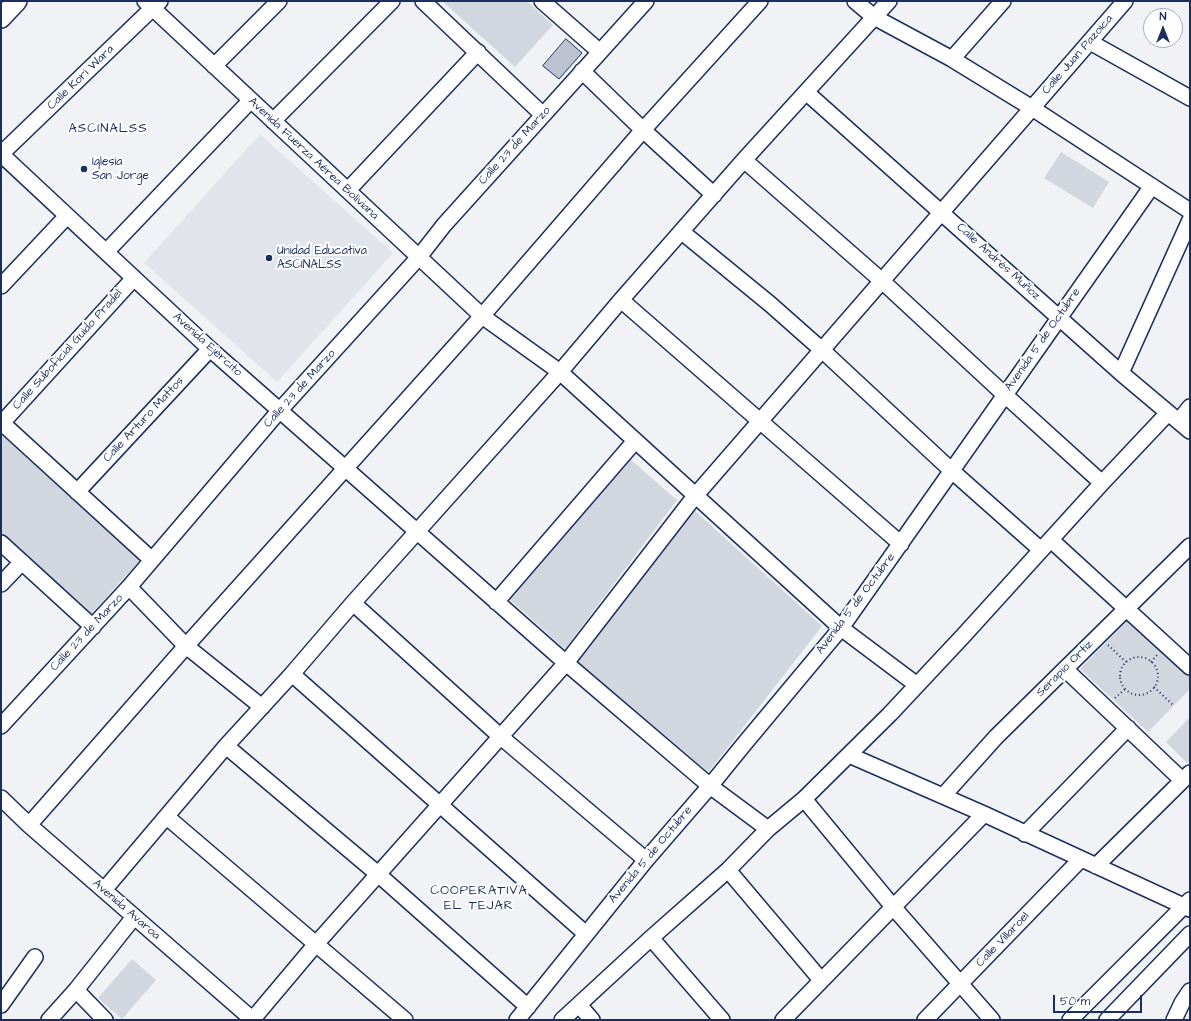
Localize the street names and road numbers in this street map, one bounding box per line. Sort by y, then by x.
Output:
street label: Calle Juan Pazoica [1039,12,1117,98]
street label: Calle Kori Wara [45,43,117,113]
street label: Avenida Fuerza Aérea Boliviana [245,95,381,223]
street label: Calle 23 de Marzo [476,104,554,188]
street label: Calle Andrés Muñoz [953,220,1043,304]
street label: Avenida 5 de Octubre [1002,286,1084,394]
street label: Calle Suboficial Guido Pradel [10,287,126,413]
street label: Avenida Ejército [169,310,245,380]
street label: Calle 23 de Marzo [261,347,339,431]
street label: Calle Arturo Mattos [101,374,187,466]
street label: Avenida 5 de Octubre [813,551,899,657]
street label: Calle 23 de Marzo [48,591,126,675]
street label: Serapio Ortiz [1034,638,1096,700]
street label: Avenida 5 de Octubre [606,803,696,907]
street label: Avenida Avaroa [89,877,163,943]
street label: Calle Villaroel [973,910,1033,970]

